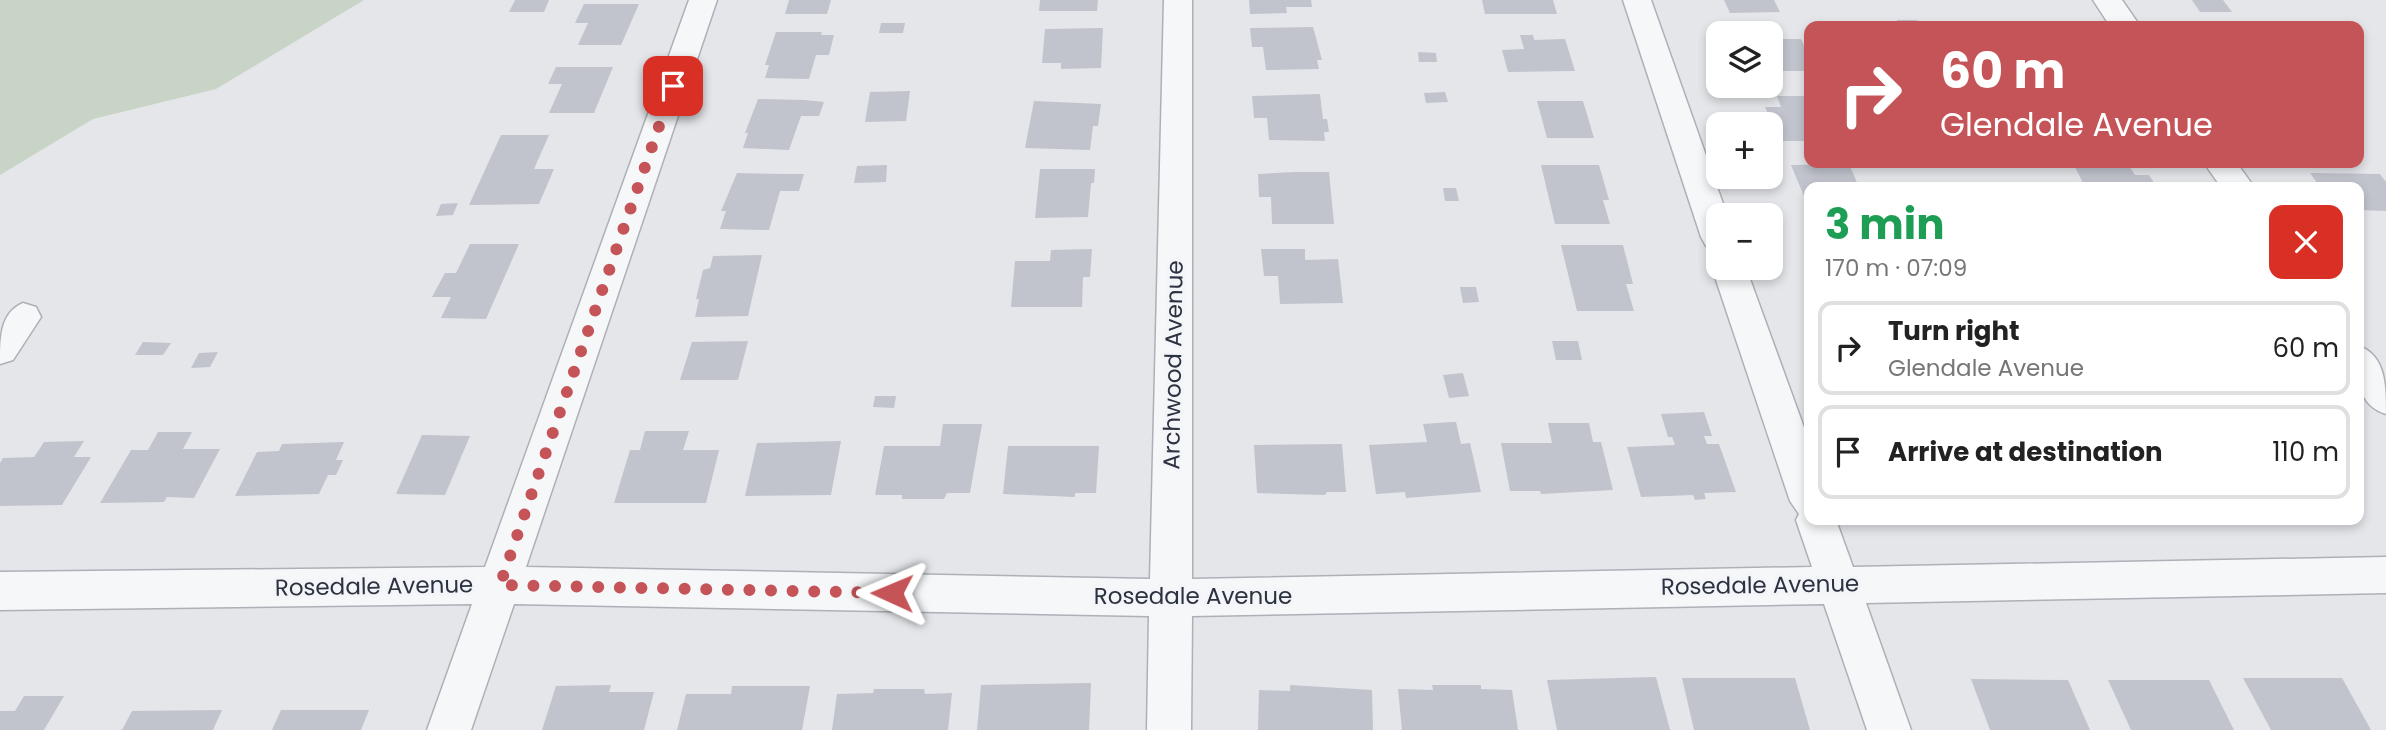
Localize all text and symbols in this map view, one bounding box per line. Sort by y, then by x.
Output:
map controls [1706,21,1783,280]
button: layers [1706,21,1783,98]
text: 60 m [1940,37,2065,105]
icon: right [1825,49,1916,140]
pin [643,56,703,116]
icon: arrive [654,67,692,105]
text: Glendale Avenue [1940,102,2213,147]
button: + [1706,112,1783,189]
text: 3 min [1825,195,1945,254]
button: − [1706,203,1783,280]
button: close [2269,205,2343,279]
text: 170 m · 07:09 [1825,252,1967,284]
street label: Archwood Avenue [1155,260,1191,470]
text: Turn right [1888,313,2020,349]
icon: right [1829,329,1867,367]
text: 60 m [2272,330,2339,366]
text: Glendale Avenue [1888,352,2084,384]
icon: arrive [1829,433,1867,471]
text: Arrive at destination [1888,434,2163,470]
text: 110 m [2272,434,2339,470]
position arrow [855,556,929,630]
street label: Rosedale Avenue [1660,567,1860,603]
street label: Rosedale Avenue [274,568,474,604]
street label: Rosedale Avenue [1094,580,1292,612]

